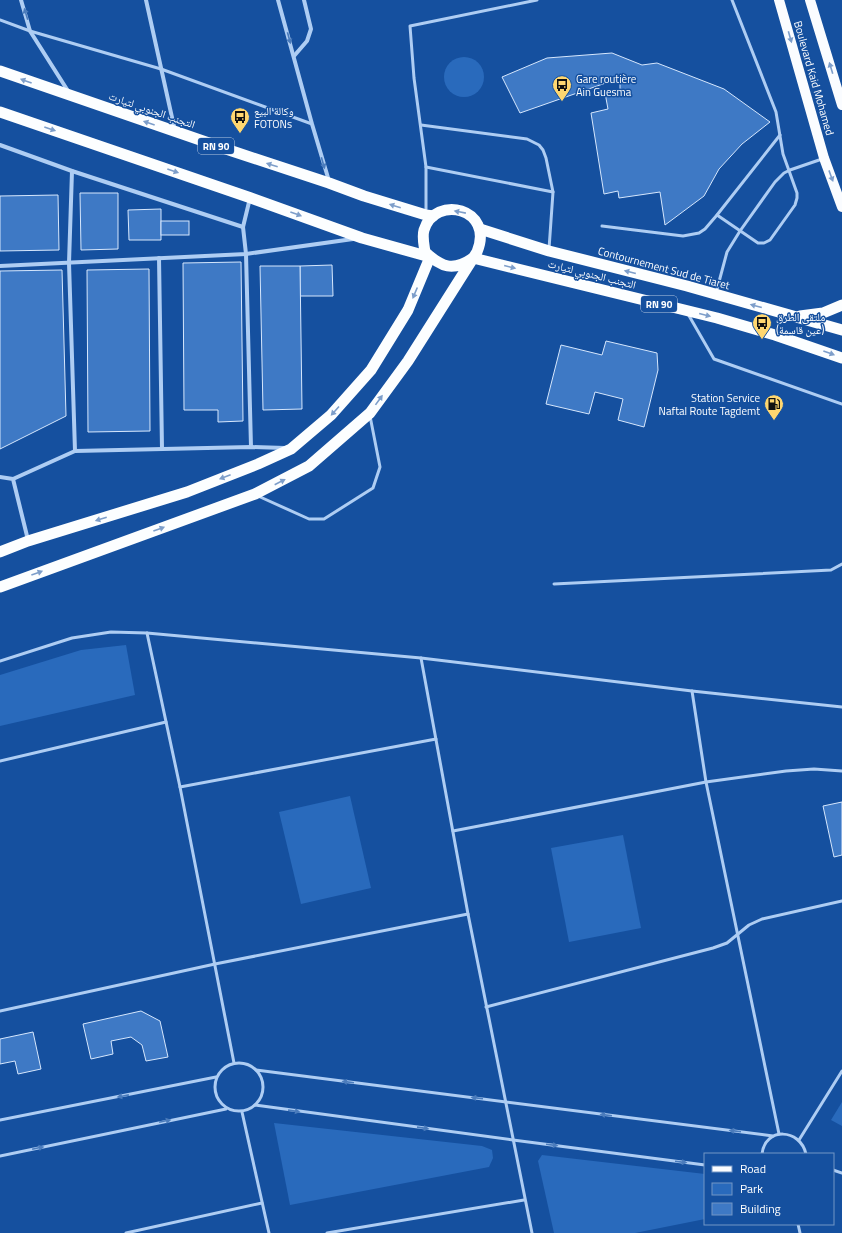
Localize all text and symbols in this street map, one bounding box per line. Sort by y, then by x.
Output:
one-way arrow [23,8,29,20]
street label: Boulevard Kaid Mohamed [790,19,838,137]
one-way arrow [286,31,292,44]
one-way arrow [787,32,793,44]
one-way arrow [827,62,833,74]
place label: Gare routière Ain Guesma [576,71,637,100]
bus stop icon: Gare routière Ain Guesma [551,74,573,102]
one-way arrow [20,77,32,83]
street label: التجنب الجنوبي لتيارت [106,88,197,133]
place label: وكالة البيع FOTONs [254,103,294,132]
bus stop icon: وكالة البيع FOTONs [229,106,251,134]
one-way arrow [143,119,155,125]
one-way arrow [45,126,57,132]
road number: RN 90 [198,138,234,154]
one-way arrow [320,157,326,169]
one-way arrow [266,161,278,167]
one-way arrow [168,168,180,174]
one-way arrow [828,170,834,182]
one-way arrow [389,203,401,209]
one-way arrow [453,208,466,214]
one-way arrow [290,211,302,217]
street label: Contournement Sud de Tiaret [596,243,732,293]
street label: التجنب الجنوبي لتيارت [546,255,638,293]
one-way arrow [504,265,517,271]
one-way arrow [624,269,636,275]
one-way arrow [412,287,418,299]
road number: RN 90 [641,296,677,312]
one-way arrow [750,302,762,308]
place label: ملتقى الطرق (عين قاسمة) [776,309,825,338]
one-way arrow [699,312,711,318]
bus stop icon: ملتقى الطرق (عين قاسمة) [751,312,773,340]
one-way arrow [823,351,835,357]
place label: Station Service Naftal Route Tagdemt [659,390,760,419]
fuel station icon: Station Service Naftal Route Tagdemt [763,393,785,421]
one-way arrow [375,395,383,405]
one-way arrow [330,406,339,416]
one-way arrow [218,475,230,481]
one-way arrow [274,478,285,485]
one-way arrow [95,516,107,522]
one-way arrow [153,526,165,532]
one-way arrow [31,570,43,576]
one-way arrow [342,1078,354,1085]
one-way arrow [117,1093,129,1099]
one-way arrow [471,1095,483,1101]
one-way arrow [288,1107,300,1114]
one-way arrow [600,1111,612,1118]
one-way arrow [159,1118,172,1124]
one-way arrow [417,1125,429,1131]
one-way arrow [729,1128,741,1134]
one-way arrow [546,1142,558,1149]
one-way arrow [32,1144,44,1150]
legend [704,1153,834,1225]
one-way arrow [675,1158,687,1165]
text: Road [740,1159,766,1178]
text: Park [740,1179,763,1198]
text: Building [740,1199,781,1218]

